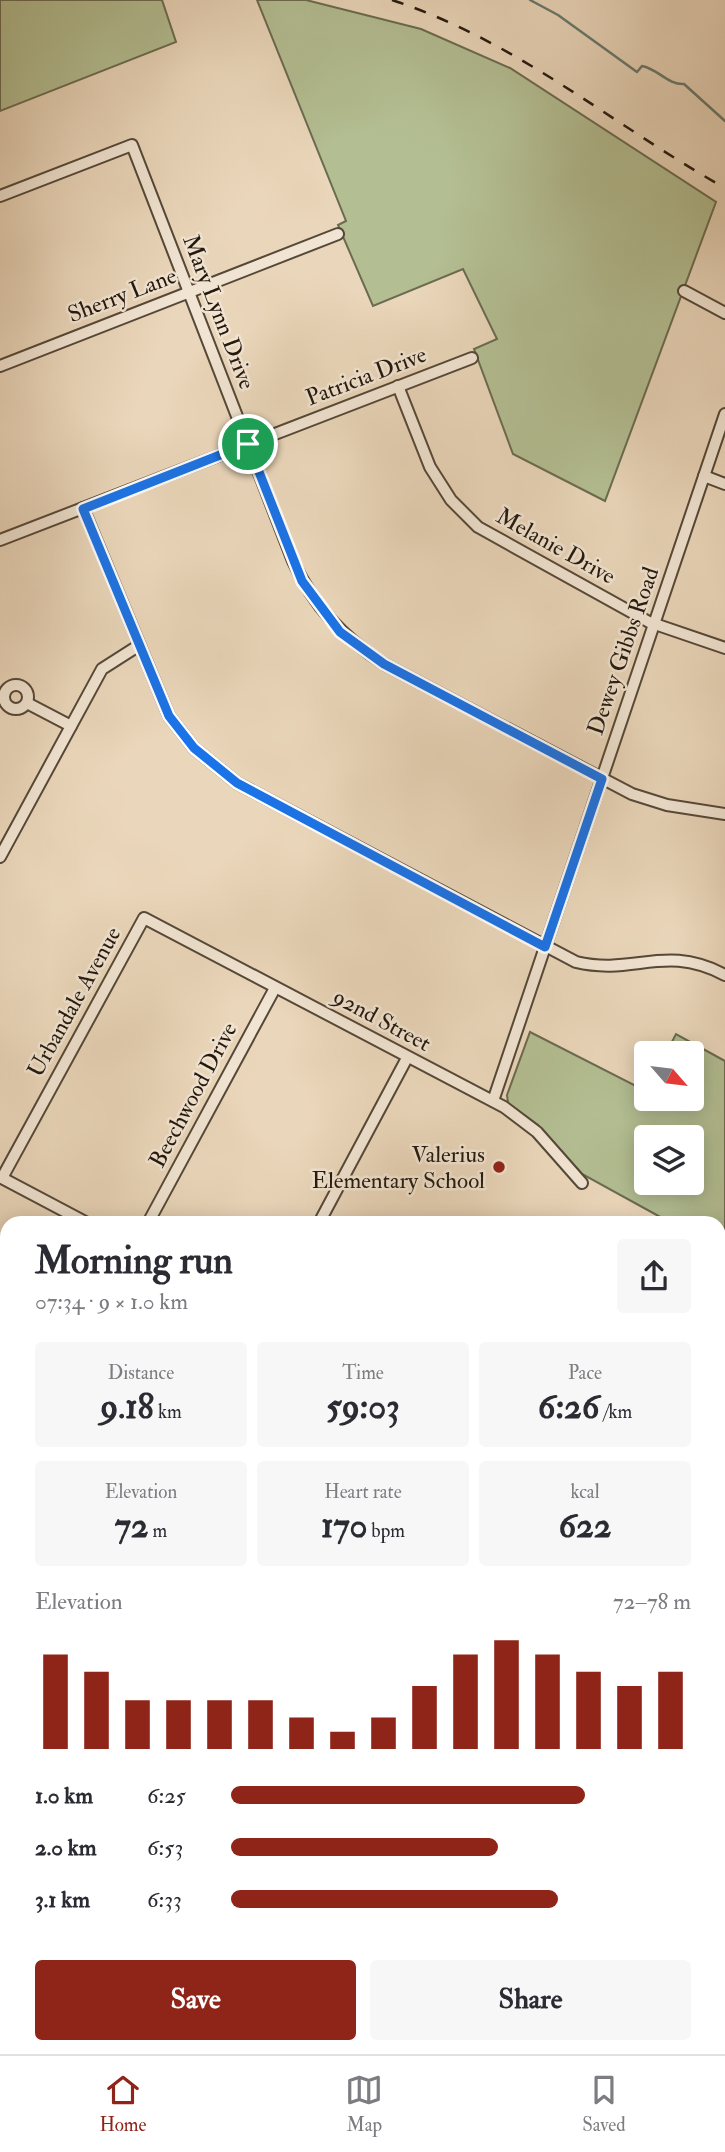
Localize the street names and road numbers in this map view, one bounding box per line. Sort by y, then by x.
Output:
street label: Mary Lynn Drive [176,231,262,394]
street label: Sherry Lane [64,261,181,329]
street label: Patricia Drive [302,340,431,412]
street label: Melanie Drive [491,501,621,591]
street label: Dewey Gibbs Road [581,563,665,739]
street label: Urbandale Avenue [21,921,127,1082]
street label: 92nd Street [326,981,436,1058]
street label: Beechwood Drive [143,1017,244,1173]

